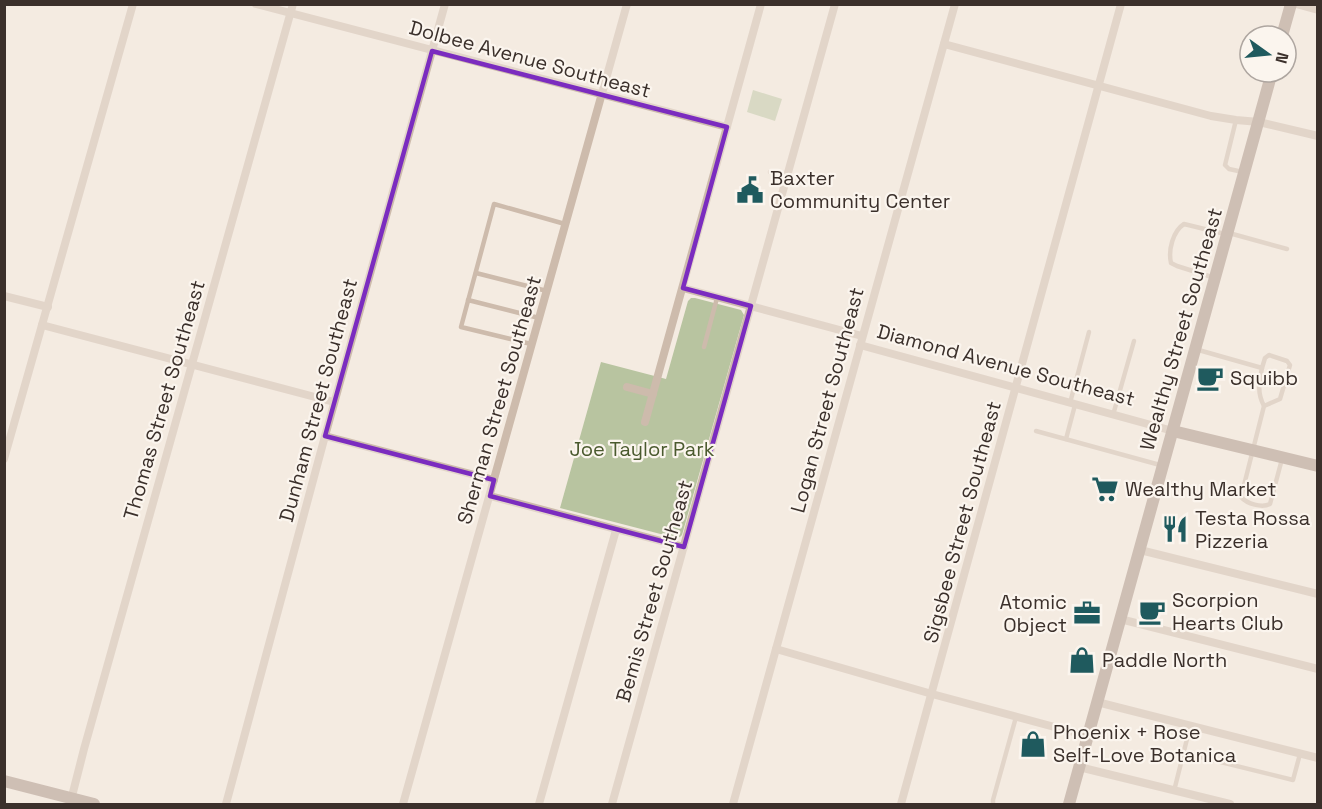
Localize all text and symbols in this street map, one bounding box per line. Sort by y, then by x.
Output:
street label: Dolbee Avenue Southeast [406,14,654,104]
north arrow [1238,24,1298,84]
text: N [1270,50,1294,66]
place label: Baxter Community Center [770,165,950,214]
public building icon: Baxter Community Center [735,175,765,205]
street label: Wealthy Street Southeast [1134,205,1228,453]
street label: Sherman Street Southeast [451,273,547,527]
street label: Dunham Street Southeast [273,275,363,525]
street label: Thomas Street Southeast [117,277,211,523]
street label: Logan Street Southeast [784,284,870,516]
street label: Diamond Avenue Southeast [874,318,1138,412]
cafe icon: Squibb [1195,363,1225,393]
place label: Squibb [1230,365,1298,391]
street label: Sigsbee Street Southeast [917,398,1007,646]
park label: Joe Taylor Park [569,436,715,462]
supermarket icon: Wealthy Market [1090,474,1120,504]
place label: Wealthy Market [1125,476,1276,502]
street label: Bemis Street Southeast [610,477,698,705]
place label: Testa Rossa Pizzeria [1195,505,1310,554]
restaurant icon: Testa Rossa Pizzeria [1160,514,1190,544]
place label: Scorpion Hearts Club [1172,587,1284,636]
place label: Atomic Object [1000,589,1067,638]
cafe icon: Scorpion Hearts Club [1137,597,1167,627]
office icon: Atomic Object [1072,598,1102,628]
shop icon: Paddle North [1067,645,1097,675]
place label: Paddle North [1102,647,1227,673]
place label: Phoenix + Rose Self-Love Botanica [1053,719,1236,768]
shop icon: Phoenix + Rose Self-Love Botanica [1018,729,1048,759]

